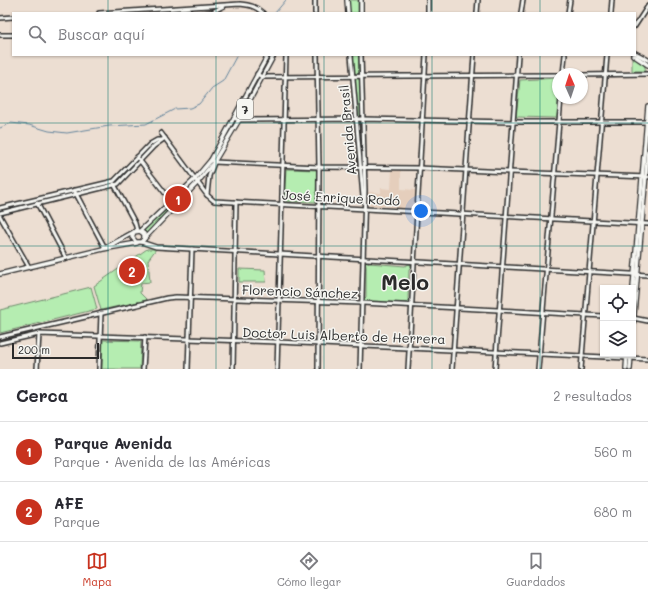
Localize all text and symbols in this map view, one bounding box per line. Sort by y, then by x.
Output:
search box [12,12,636,56]
icon: search [26,23,48,45]
text: Buscar aquí [58,24,145,44]
north arrow [552,68,588,104]
street label: Avenida Brasil [335,84,359,176]
road number: 7 [237,99,253,119]
pin: 1 [165,184,191,214]
street label: José Enrique Rodó [282,185,401,209]
your location [411,201,431,221]
pin: 2 [119,256,145,286]
district label: Melo [381,268,429,295]
street label: Florencio Sánchez [242,280,358,302]
map controls [600,285,636,357]
button: locate [600,285,636,321]
button: layers [600,321,636,357]
street label: Doctor Luis Alberto de Herrera [242,323,446,347]
scale bar [12,341,99,360]
text: 200 m [18,342,50,357]
text: Cerca [16,384,68,406]
text: 2 resultados [553,387,632,404]
text: Parque Avenida [54,433,172,453]
text: 1 [26,443,32,460]
text: 560 m [594,443,632,460]
text: Parque · Avenida de las Américas [54,453,271,470]
text: AFE [54,493,84,513]
text: 2 [25,503,33,520]
text: 680 m [594,503,632,520]
text: Parque [54,513,100,530]
tab: Mapa [83,550,112,589]
tab: Cómo llegar [277,550,341,589]
tab: Guardados [506,550,565,589]

